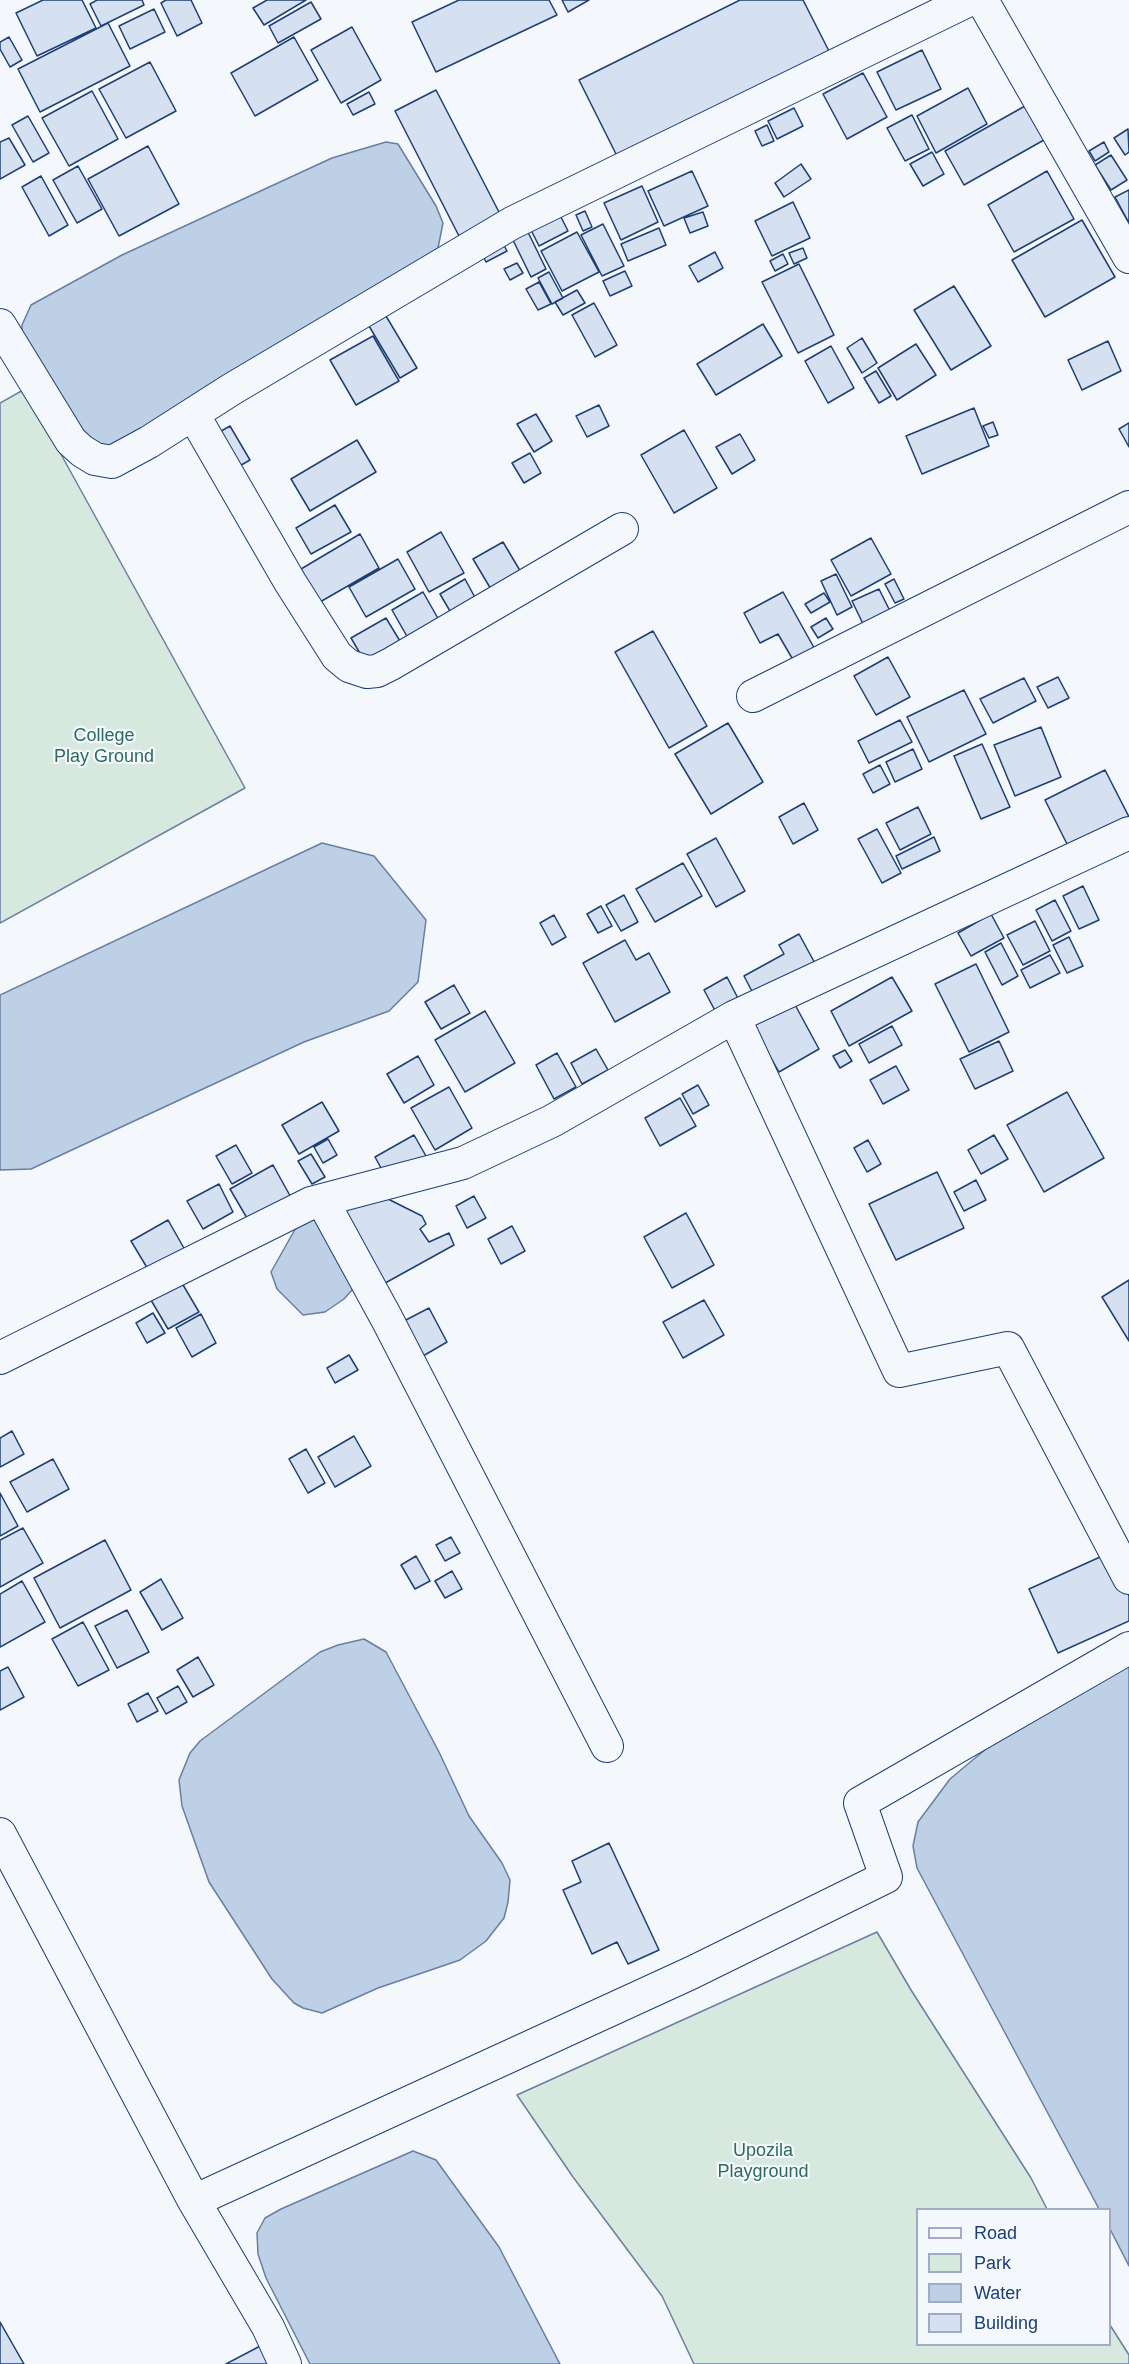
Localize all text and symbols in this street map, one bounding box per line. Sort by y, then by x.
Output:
park label: College Play Ground [54,725,154,768]
park label: Upozila Playground [717,2140,809,2182]
legend [916,2208,1111,2346]
text: Road [974,2223,1017,2243]
text: Park [974,2253,1011,2273]
text: Water [974,2283,1021,2303]
text: Building [974,2313,1038,2333]

